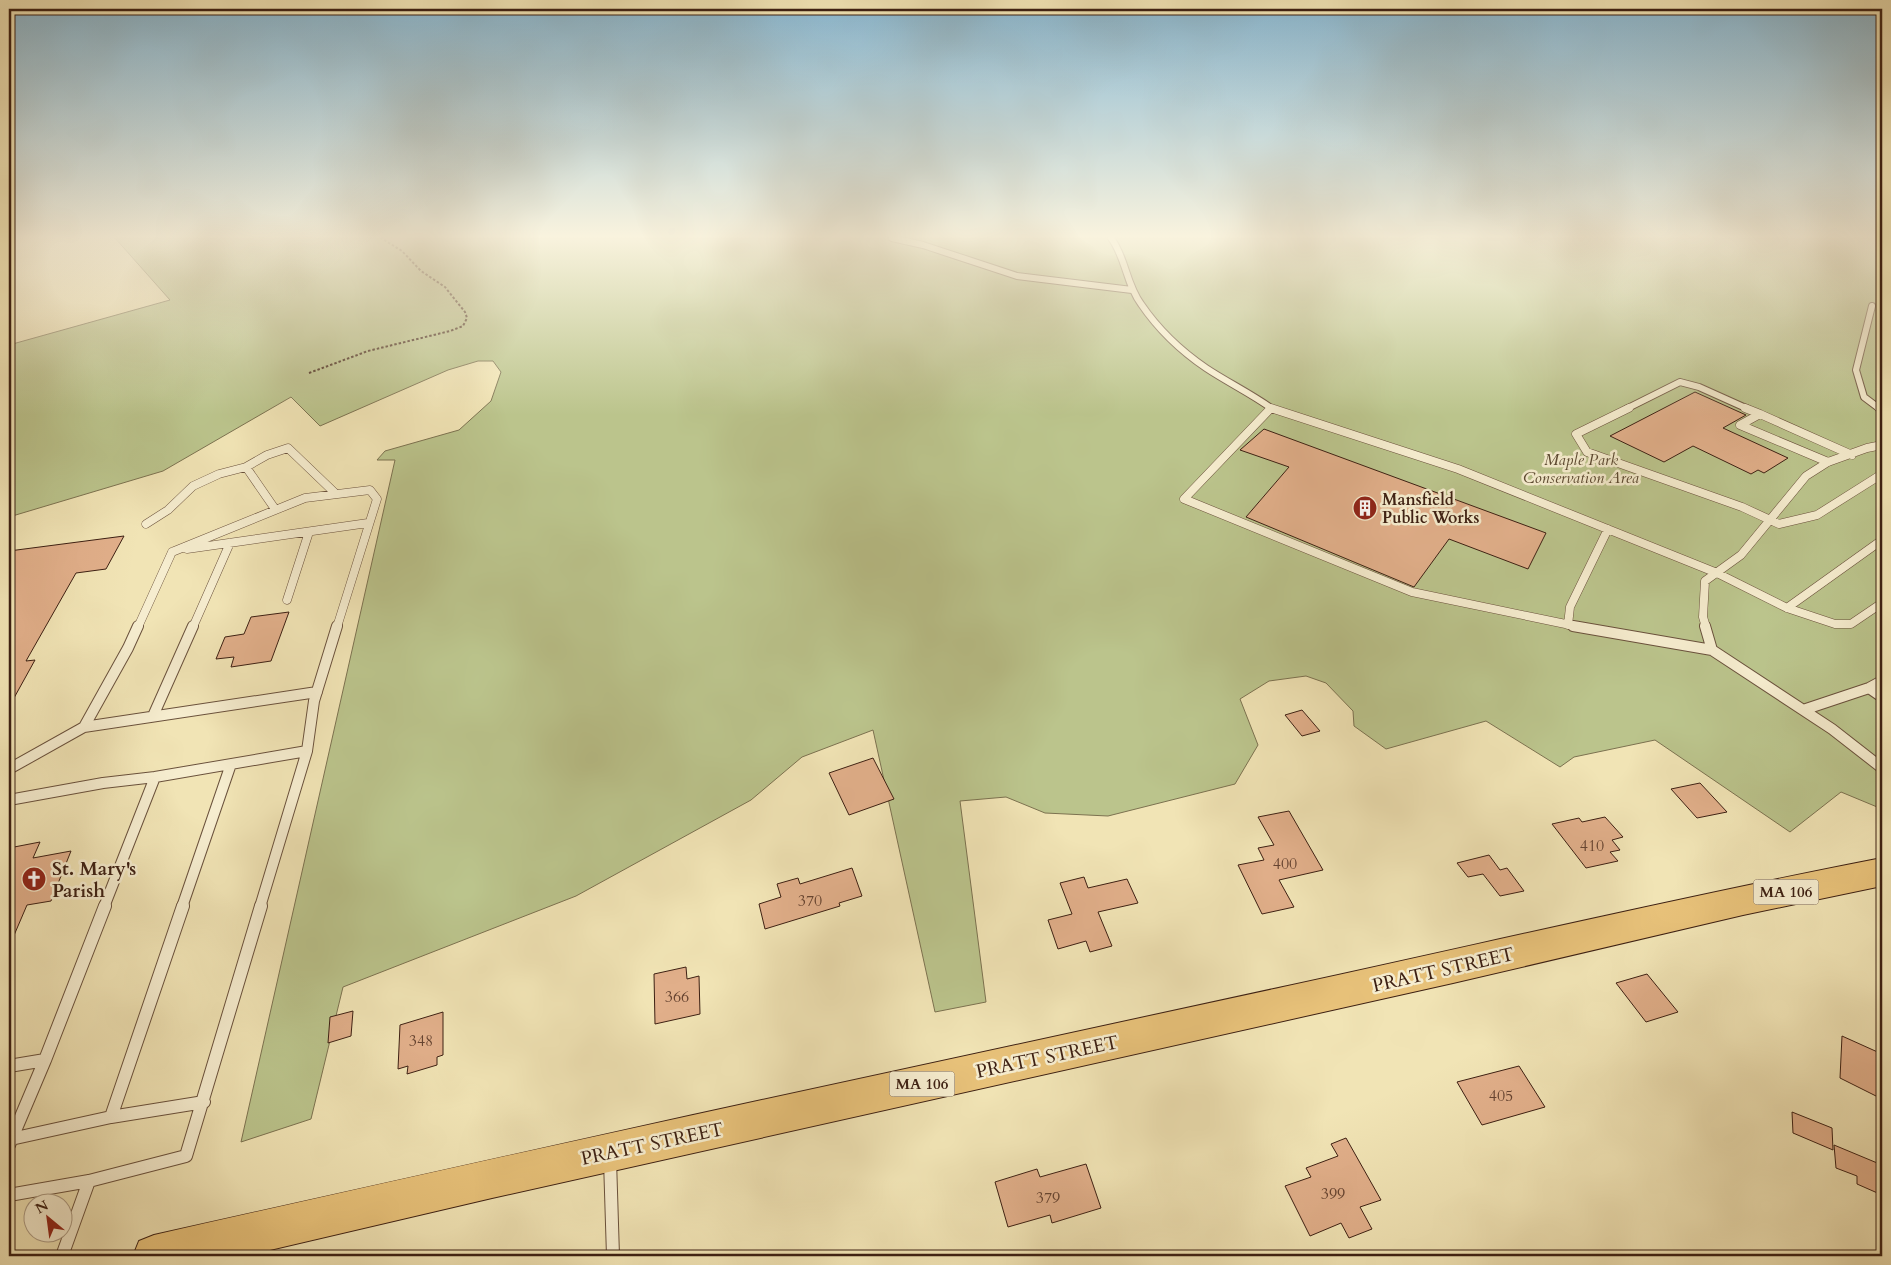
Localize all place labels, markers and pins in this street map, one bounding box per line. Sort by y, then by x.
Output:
place label: Mansfield Public Works [1382,489,1480,529]
building icon: Mansfield Public Works [1352,495,1378,521]
place label: St. Mary's Parish [52,856,136,904]
church icon: St. Mary's Parish [21,866,47,892]

